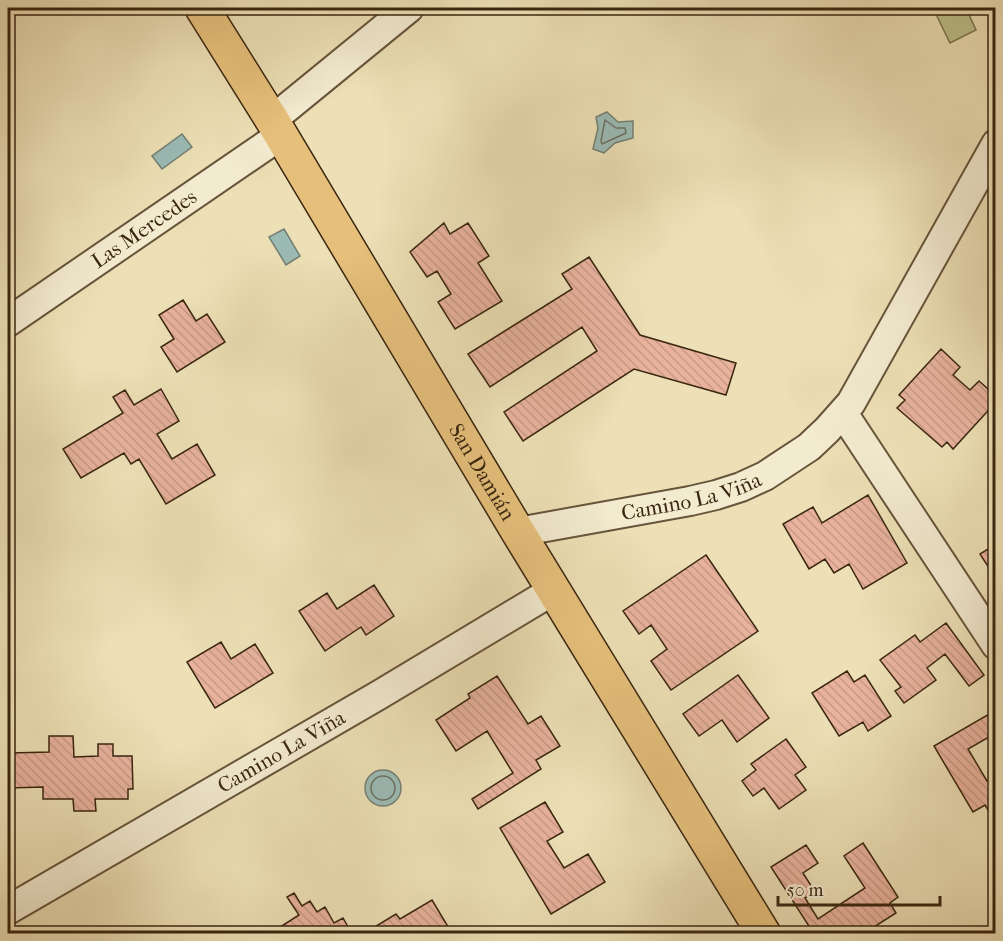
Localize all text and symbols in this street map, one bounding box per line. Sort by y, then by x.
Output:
street label: Las Mercedes [87,184,202,273]
street label: San Damián [444,419,520,525]
street label: Camino La Viña [619,467,765,525]
street label: Camino La Viña [213,705,350,798]
scale bar [778,869,940,907]
text: 50 m [787,880,824,901]

